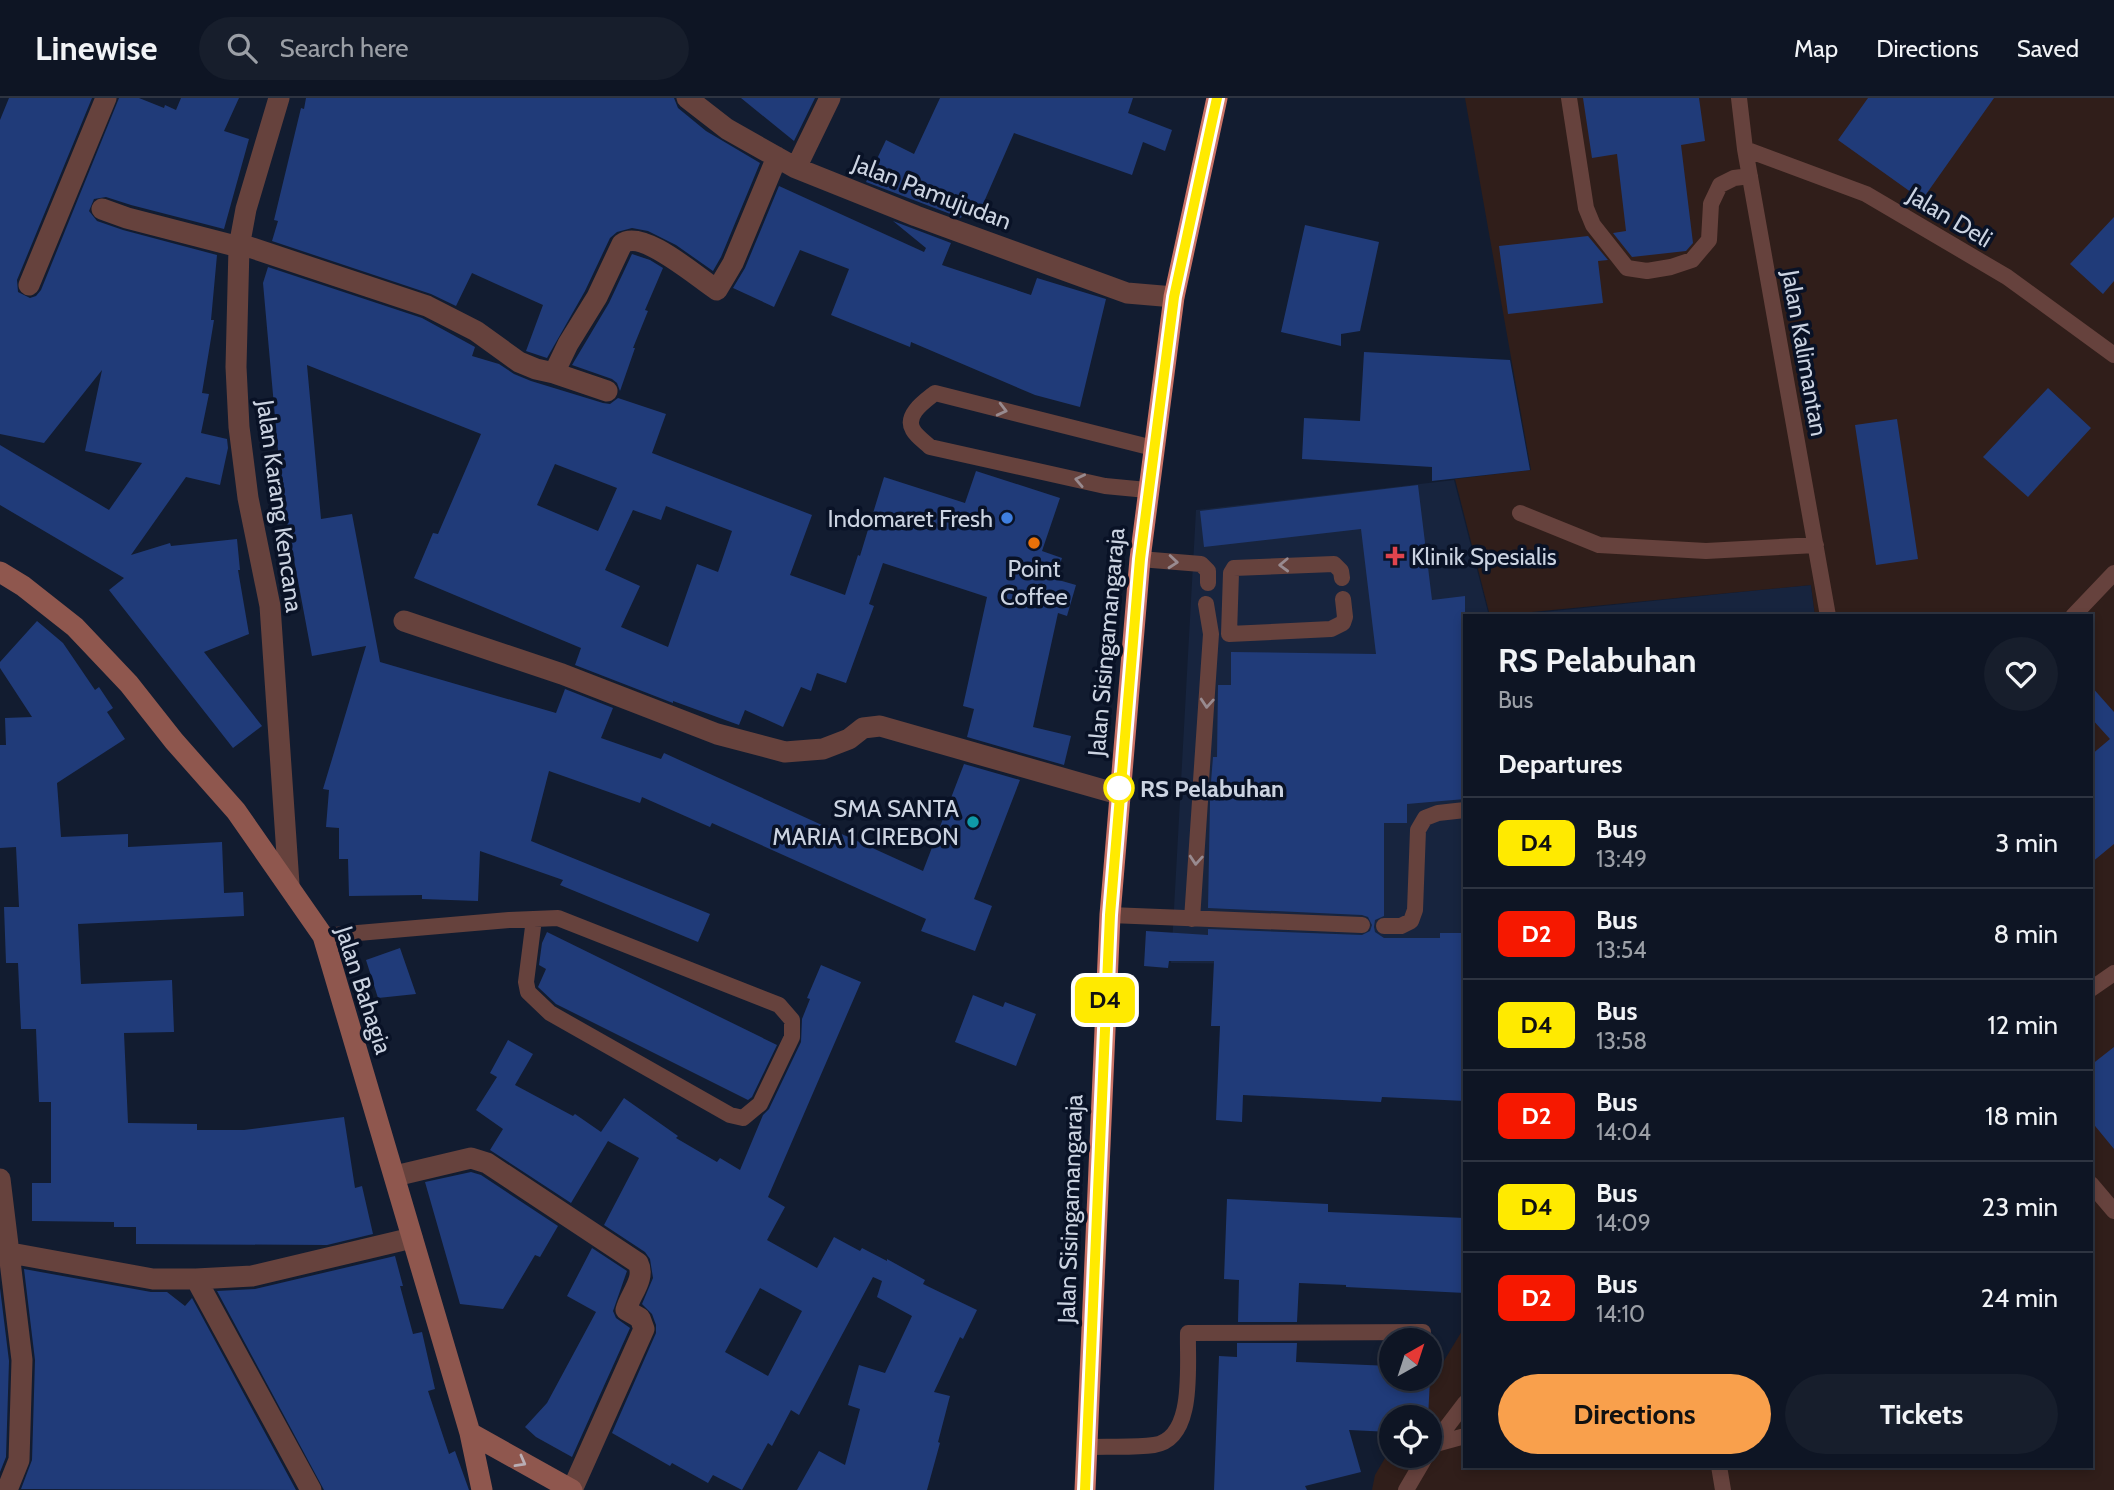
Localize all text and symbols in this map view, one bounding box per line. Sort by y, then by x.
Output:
search box [199,17,689,80]
text: Linewise [35,28,157,68]
icon: search [223,29,261,67]
text: Search here [279,32,409,64]
text: Map [1794,34,1838,63]
text: Directions [1876,34,1979,63]
text: Saved [2017,34,2079,63]
street label: Jalan Pamujudan [848,148,1016,236]
street label: Jalan Deli [1901,180,1998,254]
street label: Jalan Kalimantan [1776,267,1834,438]
street label: Jalan Karang Kencana [251,397,309,614]
one-way arrow [996,402,1008,416]
one-way arrow [1074,474,1086,489]
place label: Indomaret Fresh [828,504,993,533]
marker: Indomaret Fresh [999,510,1015,526]
street label: Jalan Sisingamangaraja [1081,526,1130,758]
marker: Point Coffee [1026,535,1042,551]
place label: Klinik Spesialis [1411,542,1557,571]
marker: Klinik Spesialis [1385,546,1405,566]
place label: Point Coffee [1000,554,1068,611]
one-way arrow [1168,554,1179,569]
one-way arrow [1278,558,1289,573]
button: heart [1984,637,2058,711]
text: RS Pelabuhan [1498,640,1697,680]
text: Bus [1498,686,1533,714]
one-way arrow [1199,697,1214,708]
text: Departures [1498,748,1622,780]
marker: RS Pelabuhan [1104,773,1134,803]
place label: RS Pelabuhan [1140,774,1284,803]
place label: SMA SANTA MARIA 1 CIREBON [772,794,959,851]
text: Bus [1596,813,1637,845]
marker: SMA SANTA MARIA 1 CIREBON [965,814,981,830]
text: 3 min [1995,827,2058,859]
text: D4 [1520,828,1553,857]
text: 13:49 [1596,845,1647,873]
one-way arrow [1189,855,1204,866]
text: Bus [1596,904,1637,936]
text: 8 min [1994,918,2058,950]
text: D2 [1522,919,1551,948]
street label: Jalan Bahagia [329,921,398,1058]
text: 13:54 [1596,936,1646,964]
line badge: D4 [1074,977,1136,1023]
text: D4 [1089,985,1121,1014]
text: Bus [1596,995,1637,1027]
text: 12 min [1987,1009,2058,1041]
text: D4 [1520,1010,1553,1039]
text: 13:58 [1596,1027,1647,1055]
text: Bus [1596,1086,1637,1118]
street label: Jalan Sisingamangaraja [1051,1093,1089,1325]
text: 18 min [1985,1100,2058,1132]
text: D2 [1522,1101,1551,1130]
text: 14:04 [1596,1118,1651,1146]
text: Bus [1596,1177,1637,1209]
text: 23 min [1982,1191,2058,1223]
text: D4 [1520,1192,1553,1221]
text: 14:09 [1596,1209,1651,1237]
text: Bus [1596,1268,1637,1300]
text: 24 min [1981,1282,2058,1314]
text: D2 [1522,1283,1551,1312]
text: 14:10 [1596,1300,1645,1328]
north arrow [1379,1328,1442,1391]
map controls [1379,1328,1442,1468]
button: Directions [1498,1374,1771,1454]
button: Tickets [1785,1374,2058,1454]
button: locate [1379,1405,1442,1468]
one-way arrow [514,1454,526,1467]

